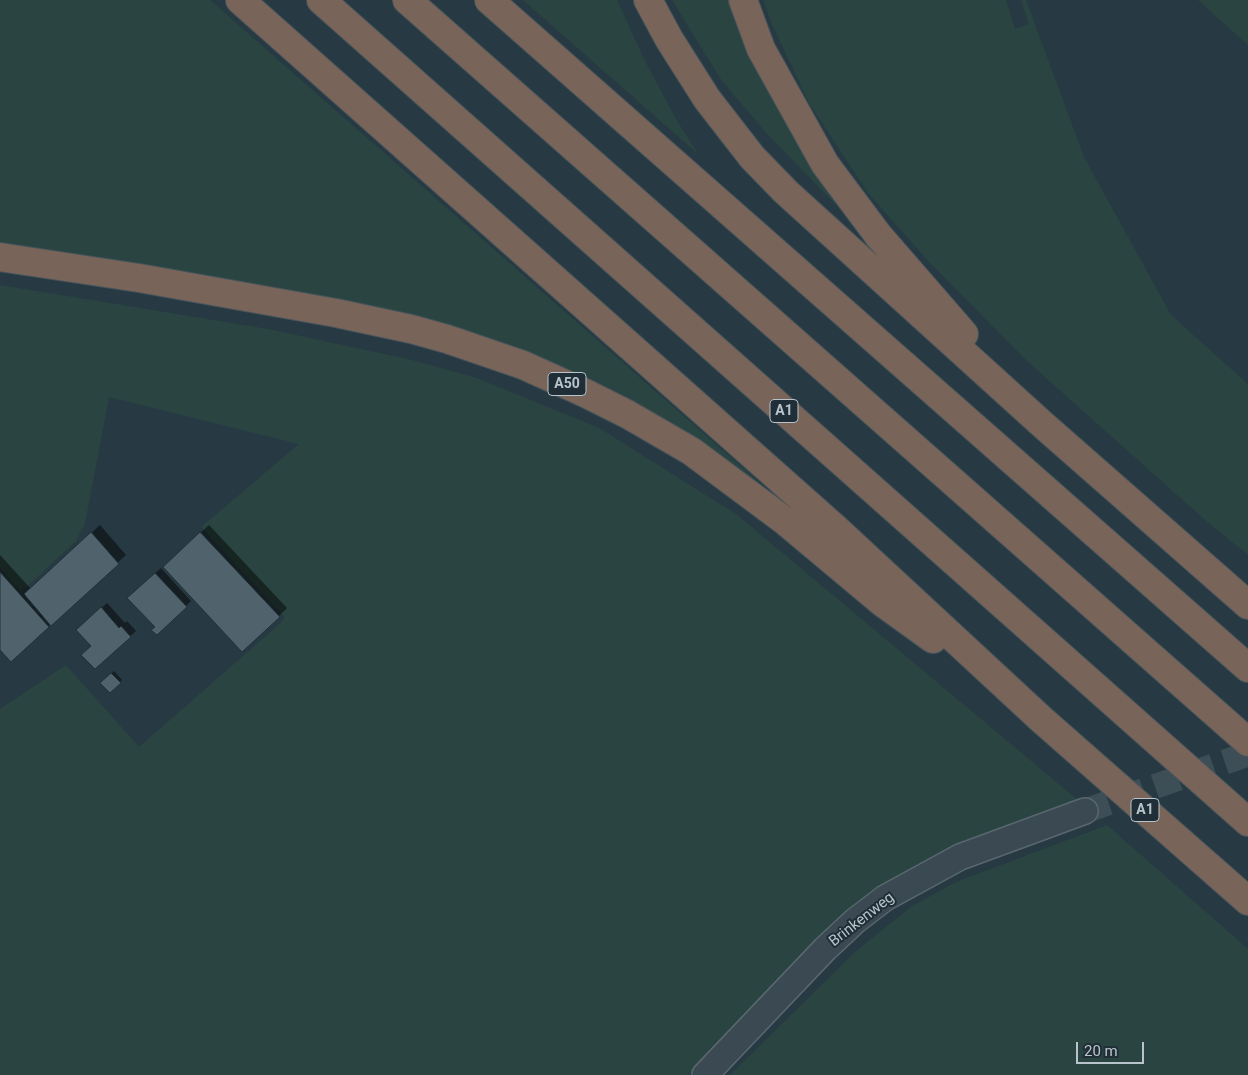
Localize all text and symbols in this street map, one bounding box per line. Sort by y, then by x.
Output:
road number: A50 [548,372,586,396]
road number: A1 [770,400,798,422]
road number: A1 [1131,798,1159,822]
street label: Brinkenweg [826,889,898,951]
scale bar [1078,1032,1146,1064]
text: 20 m [1084,1042,1118,1060]

